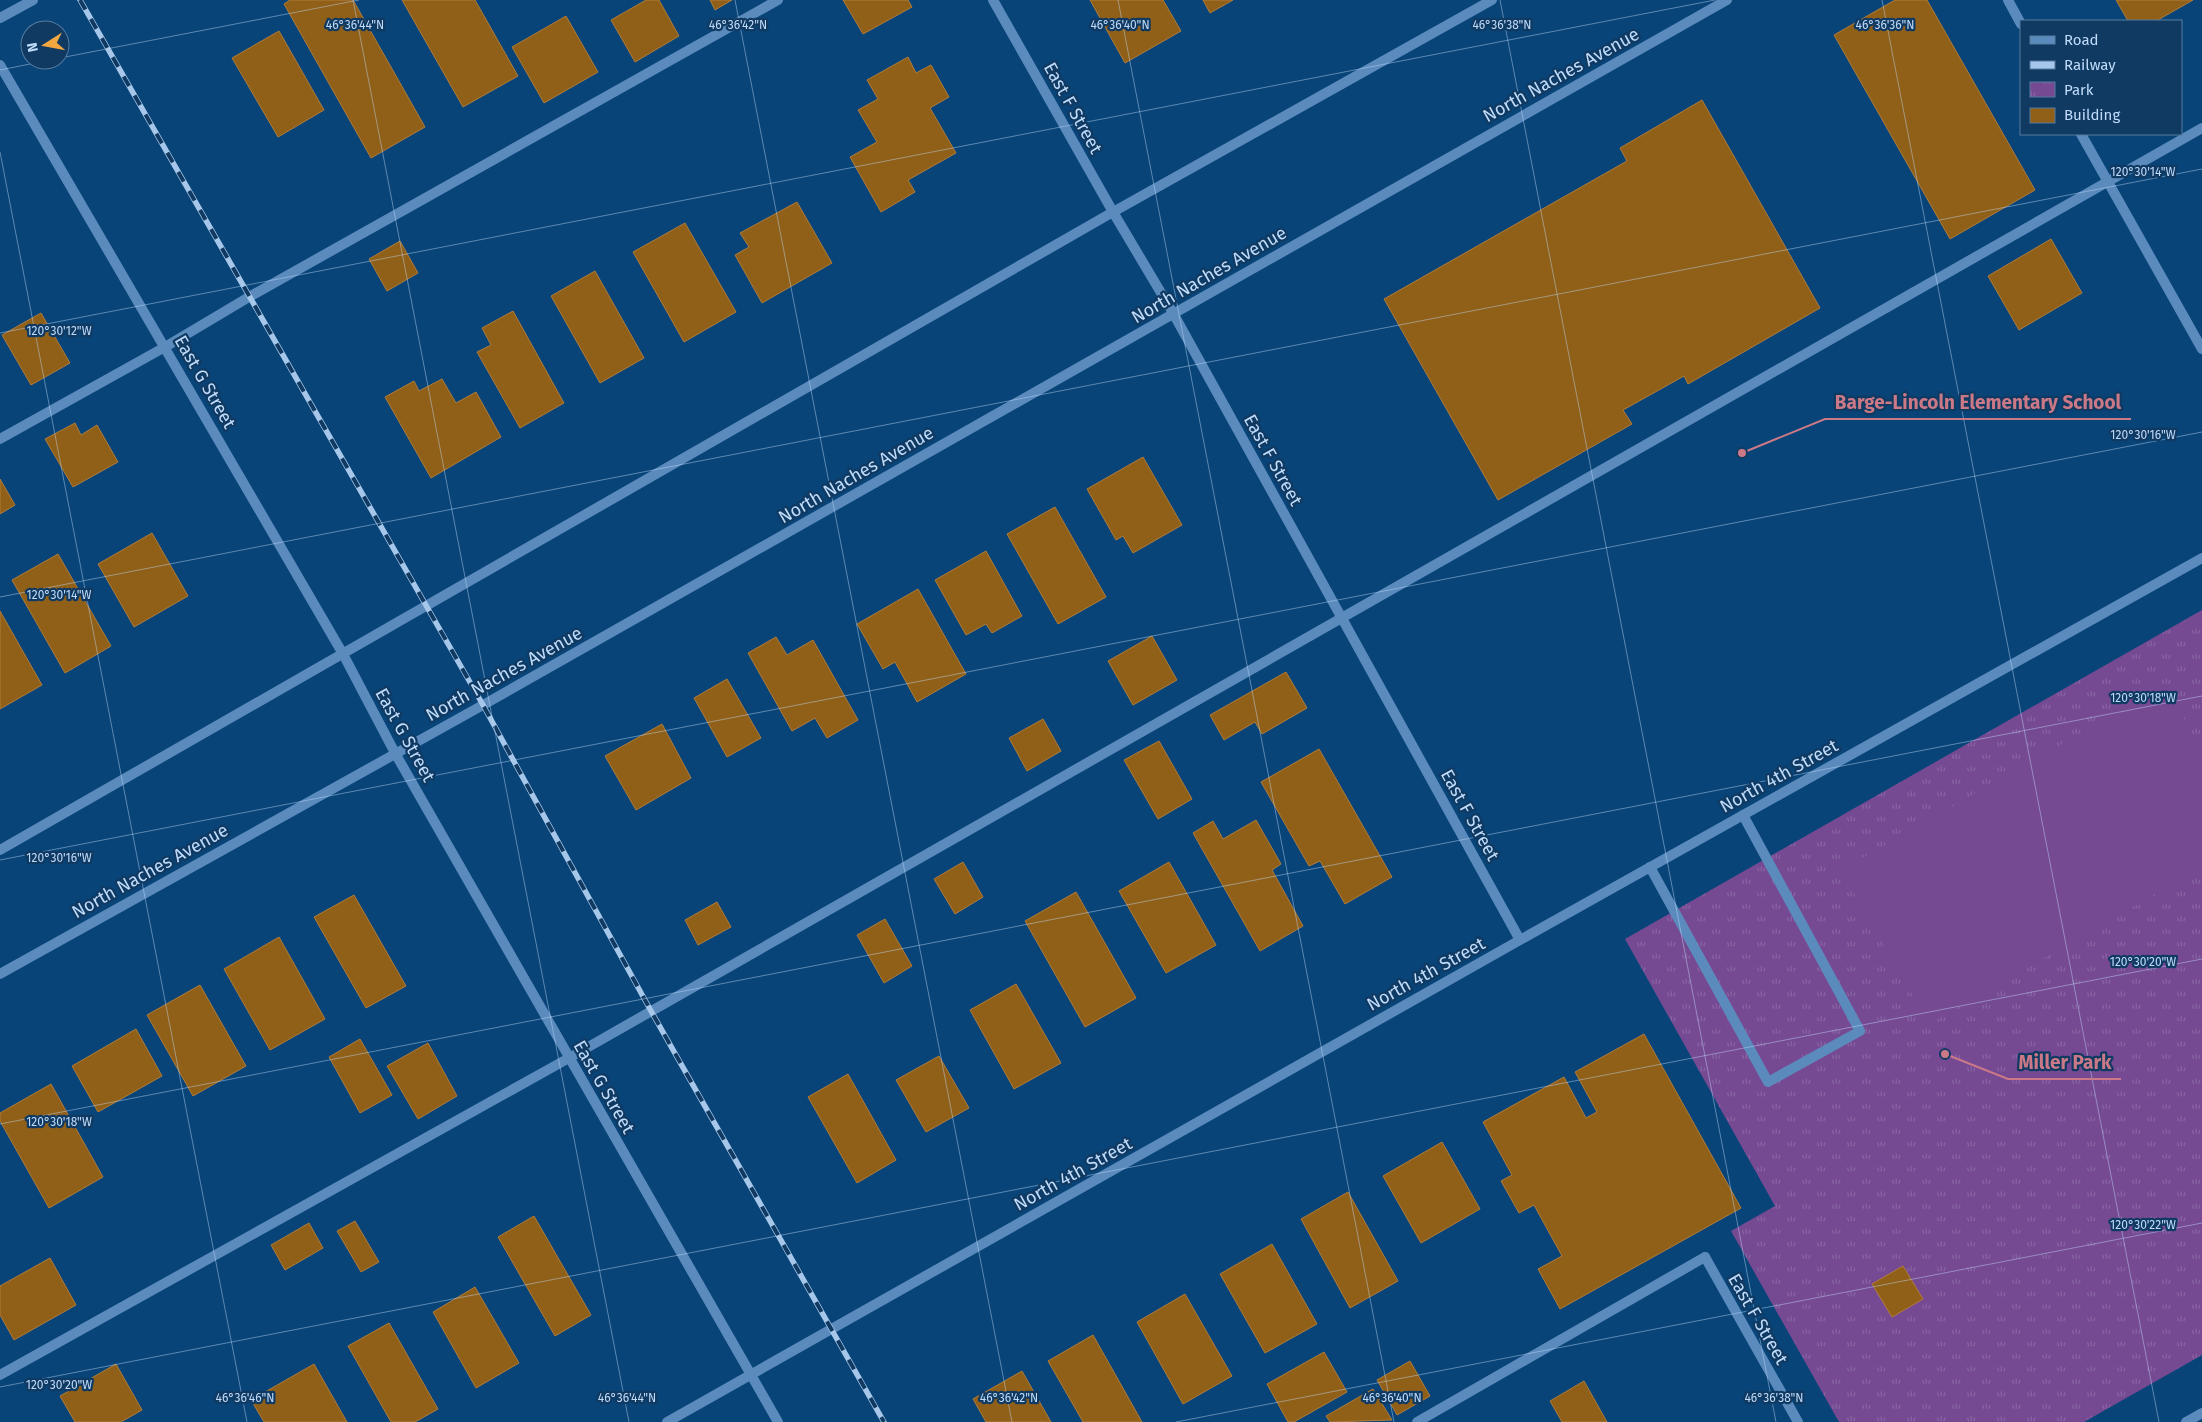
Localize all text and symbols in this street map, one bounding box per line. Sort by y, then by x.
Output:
text: 46°36'44"N [326,18,384,32]
text: 46°36'42"N [709,18,767,32]
text: 46°36'40"N [1090,18,1150,32]
text: 46°36'38"N [1472,18,1532,32]
text: 46°36'36"N [1856,18,1914,32]
north arrow [20,20,70,70]
legend [2020,20,2182,135]
street label: North Naches Avenue [1479,23,1643,127]
text: Road [2064,31,2099,49]
text: N [23,41,42,54]
text: Railway [2064,56,2116,74]
street label: East F Street [1039,58,1107,158]
text: Park [2064,81,2094,99]
text: Building [2064,106,2120,124]
text: 120°30'14"W [2111,165,2176,179]
street label: North Naches Avenue [1127,222,1291,328]
text: 120°30'12"W [26,324,92,338]
street label: East G Street [170,332,241,433]
callout: Barge-Lincoln Elementary School [1825,385,2131,419]
text: Barge-Lincoln Elementary School [1835,391,2122,414]
street label: East F Street [1239,410,1307,510]
street label: North Naches Avenue [774,422,938,528]
text: 120°30'16"W [2110,428,2176,442]
text: 120°30'14"W [27,588,92,602]
street label: North Naches Avenue [422,622,586,726]
street label: East G Street [370,684,440,786]
text: 120°30'18"W [2110,691,2176,705]
street label: North 4th Street [1716,734,1842,818]
street label: East F Street [1436,765,1504,865]
street label: North Naches Avenue [68,819,232,923]
text: 120°30'16"W [26,851,92,865]
street label: North 4th Street [1363,932,1489,1016]
text: 120°30'20"W [2110,955,2176,969]
street label: East G Street [569,1037,640,1138]
callout: Miller Park [2008,1045,2121,1079]
text: Miller Park [2018,1051,2112,1074]
text: 120°30'18"W [26,1115,92,1129]
street label: North 4th Street [1010,1132,1136,1216]
text: 120°30'22"W [2110,1218,2176,1232]
street label: East F Street [1723,1270,1793,1369]
text: 120°30'20"W [26,1378,92,1392]
text: 46°36'46"N [216,1391,274,1405]
text: 46°36'44"N [598,1391,656,1405]
text: 46°36'42"N [980,1391,1038,1405]
text: 46°36'40"N [1362,1391,1422,1405]
text: 46°36'38"N [1744,1391,1804,1405]

